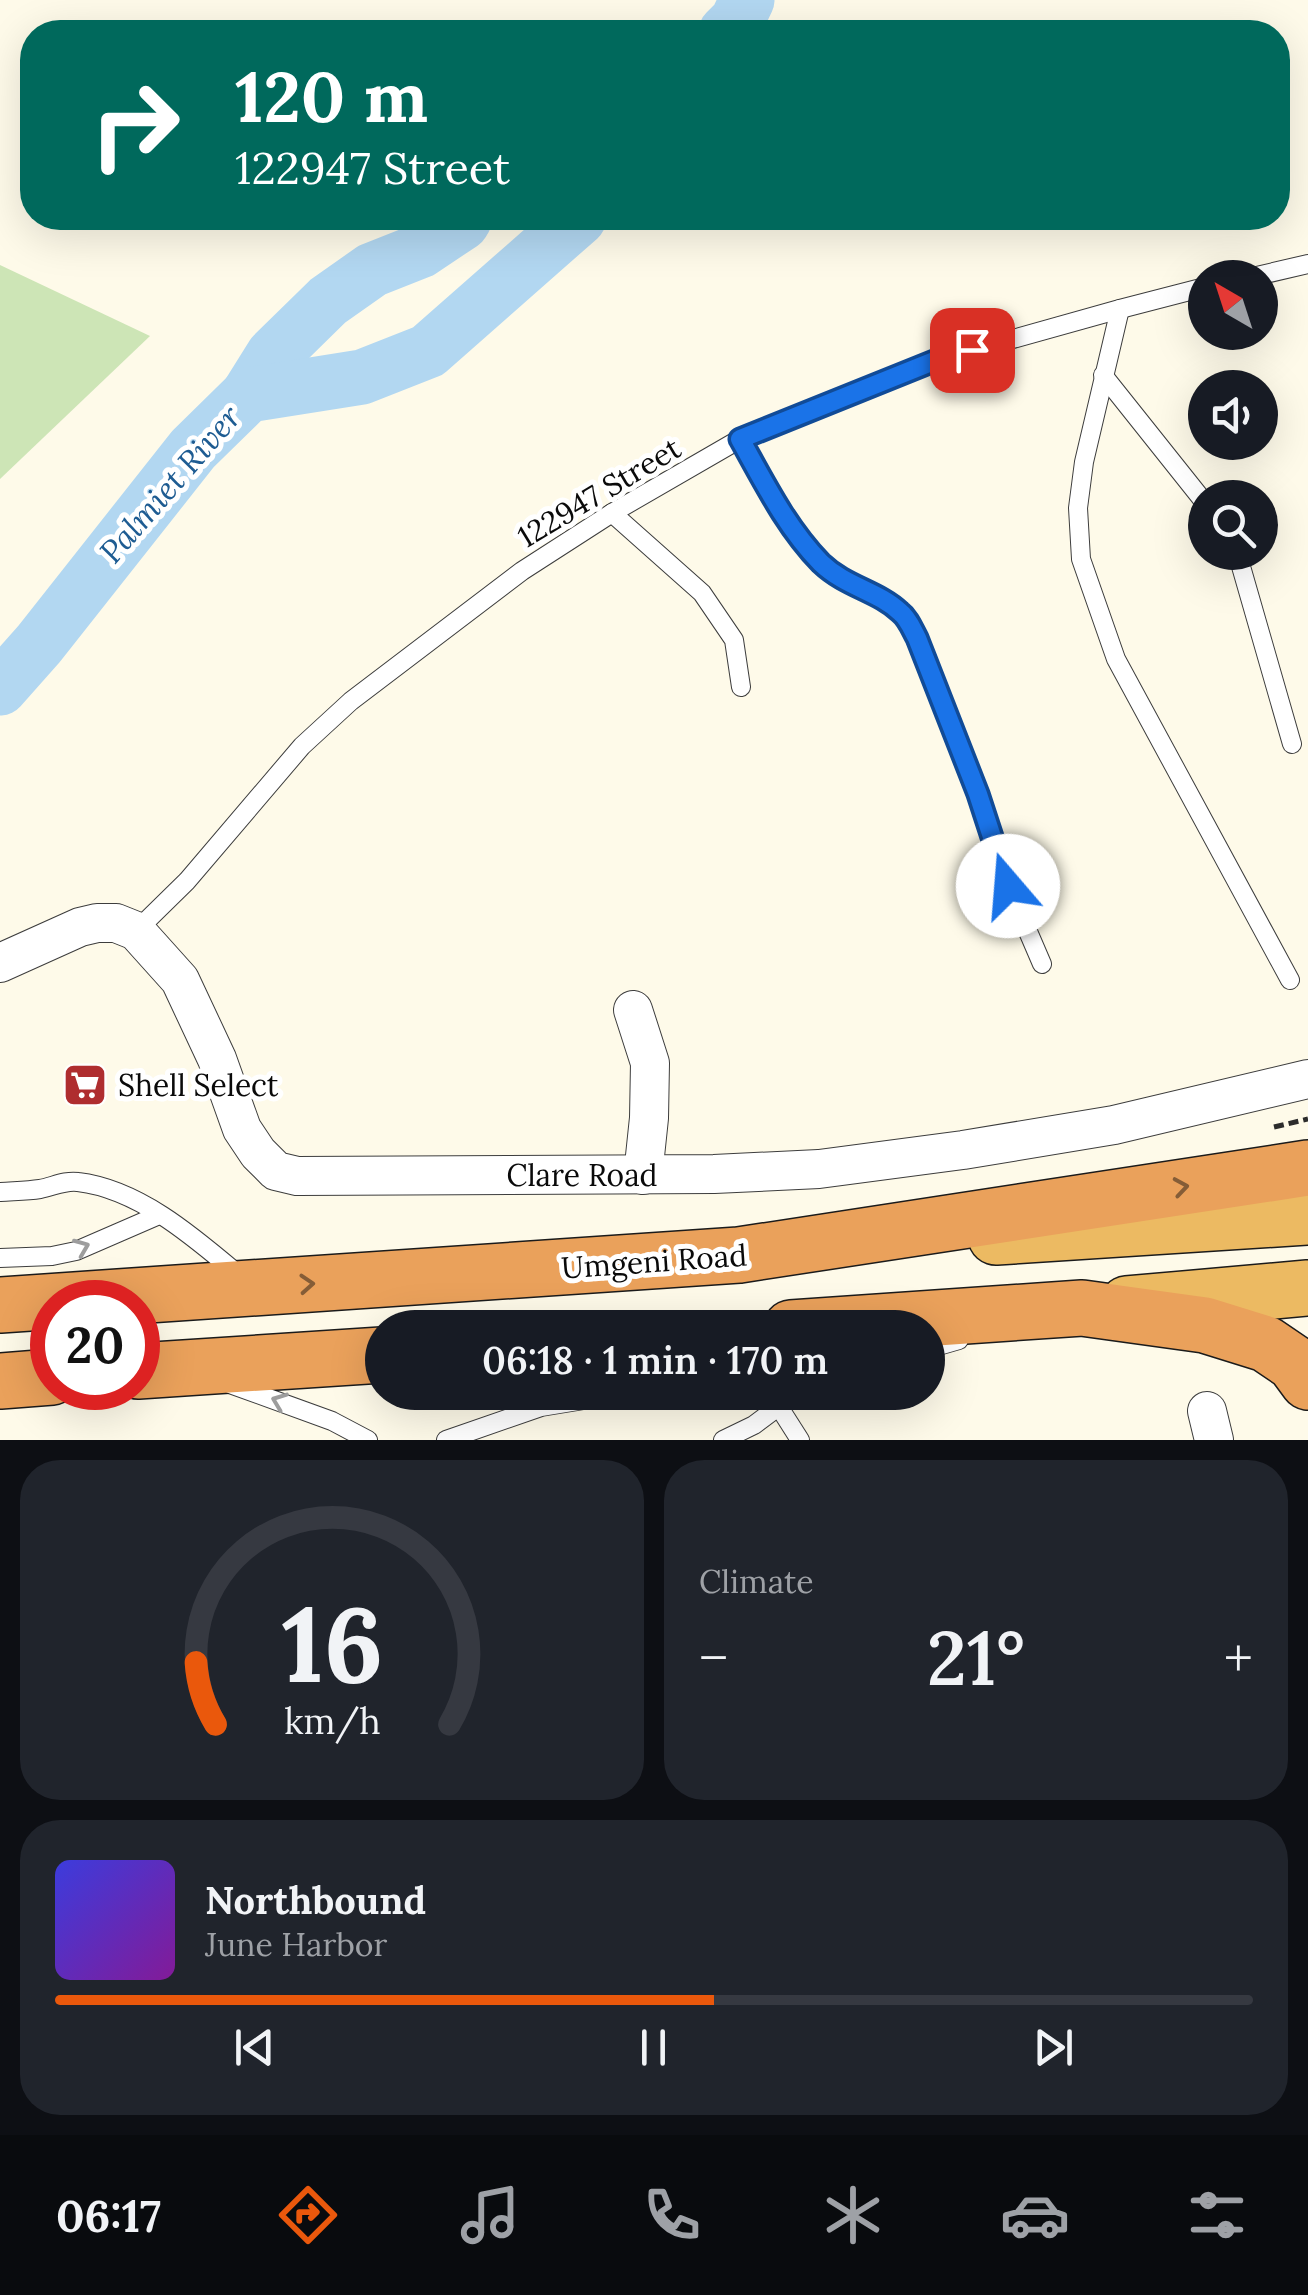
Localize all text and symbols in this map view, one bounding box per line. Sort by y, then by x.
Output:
text: 120 m [235,52,428,141]
icon: right [70,60,200,190]
text: 122947 Street [235,139,510,196]
north arrow [1188,260,1278,350]
map controls [1188,260,1278,570]
pin [930,308,1015,393]
icon: arrive [945,323,1000,378]
button: sound [1188,370,1278,460]
water label: Palmiet River [90,396,250,571]
street label: 122947 Street [511,428,688,556]
button: search [1188,480,1278,570]
position arrow [956,834,1060,938]
supermarket icon: Shell Select [62,1062,108,1108]
place label: Shell Select [118,1066,279,1104]
street label: Clare Road [506,1156,658,1194]
one-way arrow [1173,1178,1189,1199]
street label: Umgeni Road [560,1236,748,1287]
one-way arrow [72,1238,90,1258]
one-way arrow [299,1274,315,1295]
speed limit sign: 20 [30,1280,160,1410]
text: 06:18 · 1 min · 170 m [482,1336,828,1384]
one-way arrow [272,1392,289,1413]
text: Climate [699,1561,814,1602]
text: 16 [281,1577,383,1710]
text: 21° [927,1610,1025,1706]
text: − [699,1623,728,1693]
text: + [1224,1623,1253,1693]
text: km/h [284,1698,380,1744]
text: Northbound [205,1876,426,1924]
text: June Harbor [205,1924,387,1965]
icon: previous [227,2020,282,2075]
icon: pause [626,2020,681,2075]
icon: next [1026,2020,1081,2075]
icon: directions [273,2180,343,2250]
icon: music [455,2180,525,2250]
icon: phone [637,2180,707,2250]
icon: climate [818,2180,888,2250]
icon: car [1000,2180,1070,2250]
icon: filters [1182,2180,1252,2250]
text: 06:17 [56,2187,161,2244]

